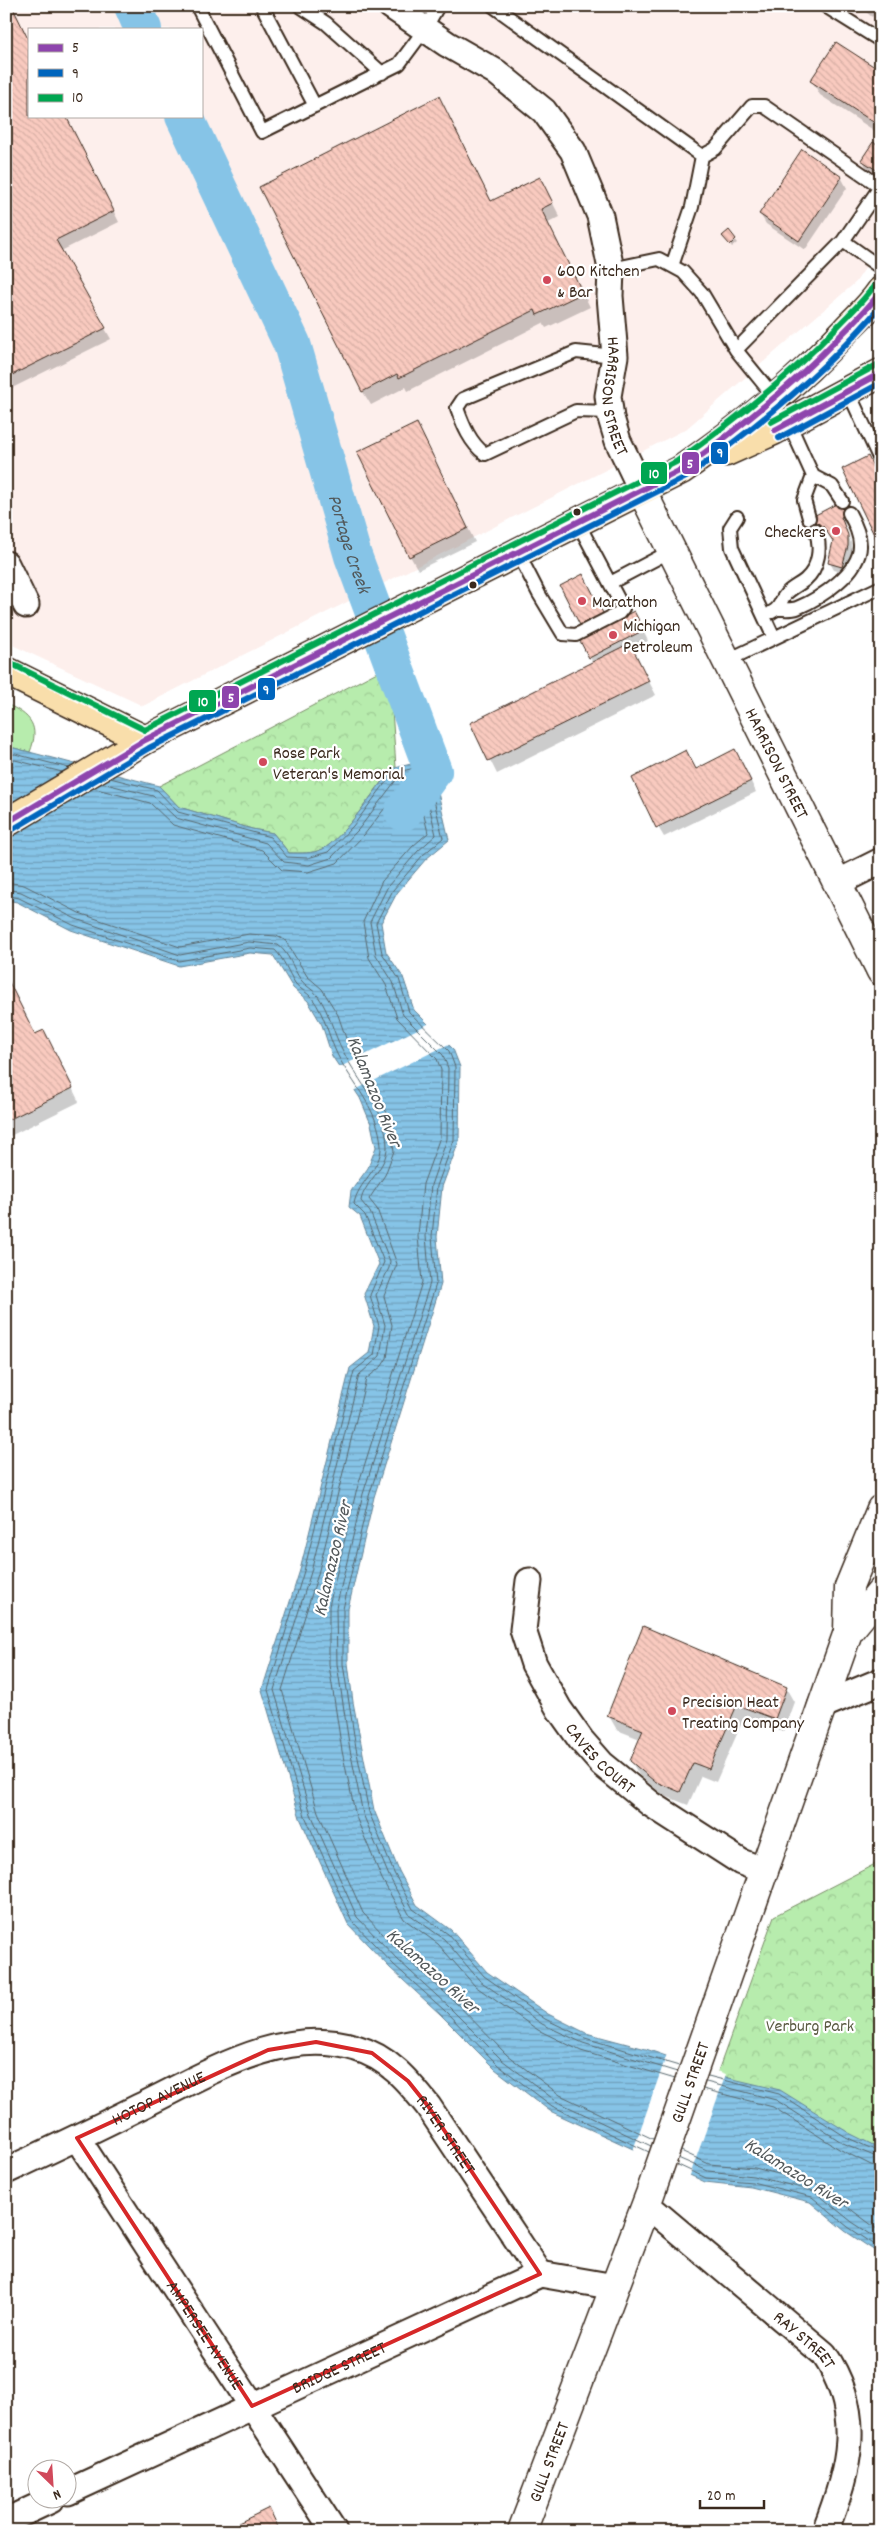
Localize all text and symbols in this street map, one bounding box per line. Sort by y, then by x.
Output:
legend [28,28,202,118]
text: 5 [72,38,79,60]
text: 9 [72,64,79,86]
text: 10 [72,88,83,110]
place label: 600 Kitchen & Bar [557,260,640,306]
marker: 600 Kitchen & Bar [541,274,553,286]
street label: HARRISON STREET [593,336,633,461]
line badge: 9 [710,441,729,465]
text: 9 [717,444,723,464]
line badge: 5 [681,451,700,475]
text: 5 [687,455,694,475]
line badge: 10 [640,461,668,485]
text: 10 [649,465,659,485]
water label: Portage Creek [319,492,376,600]
unlabelled marker [572,507,582,517]
place label: Checkers [764,521,826,546]
marker: Checkers [830,525,842,537]
unlabelled marker [468,580,478,590]
place label: Marathon [592,591,657,616]
marker: Marathon [576,595,588,607]
place label: Michigan Petroleum [623,615,693,661]
marker: Michigan Petroleum [607,629,619,641]
line badge: 9 [257,677,276,701]
text: 9 [263,681,269,701]
line badge: 5 [221,685,240,709]
line badge: 10 [188,689,217,713]
text: 5 [228,689,235,709]
text: 10 [198,693,208,713]
street label: HARRISON STREET [737,704,813,824]
place label: Rose Park Veteran's Memorial [273,742,405,788]
marker: Rose Park Veteran's Memorial [257,756,269,768]
water label: Kalamazoo River [338,1033,408,1154]
water label: Kalamazoo River [308,1497,361,1619]
place label: Precision Heat Treating Company [682,1691,805,1737]
marker: Precision Heat Treating Company [666,1705,678,1717]
street label: CAVES COURT [558,1718,640,1801]
water label: Kalamazoo River [379,1923,486,2023]
park label: Verburg Park [766,2015,854,2040]
street label: GULL STREET [666,2039,718,2127]
street label: HOTOP AVENUE [108,2066,210,2134]
street label: RIVER STREET [409,2090,480,2180]
water label: Kalamazoo River [738,2132,854,2219]
street label: AMPERSEE AVENUE [158,2276,249,2396]
street label: RAY STREET [767,2306,840,2374]
street label: BRIDGE STREET [288,2337,391,2402]
street label: GULL STREET [524,2419,577,2506]
north arrow [28,2460,78,2510]
scale bar [700,2477,763,2509]
text: N [49,2483,64,2505]
text: 20 m [707,2486,735,2508]

